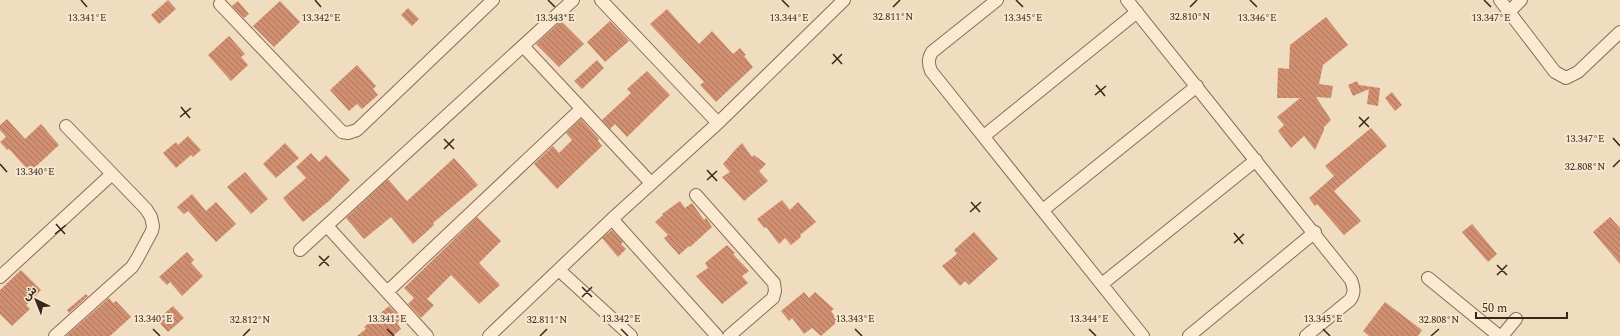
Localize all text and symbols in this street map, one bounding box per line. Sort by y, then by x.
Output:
text: 32.811°N [873,9,913,25]
text: 32.810°N [1170,9,1210,25]
text: 13.341°E [67,10,107,26]
text: 13.342°E [301,10,341,26]
text: 13.343°E [535,10,575,26]
text: 13.344°E [769,10,809,26]
text: 13.345°E [1003,10,1043,26]
text: 13.346°E [1237,10,1277,26]
text: 13.347°E [1471,10,1511,26]
text: 13.347°E [1565,131,1605,147]
text: 32.808°N [1565,159,1605,175]
text: 13.340°E [15,164,55,180]
north arrow [16,280,56,320]
text: ش [18,282,41,304]
scale bar [1476,294,1567,320]
text: 50 m [1482,299,1507,318]
text: 13.340°E [133,311,173,327]
text: 13.341°E [367,311,407,327]
text: 13.342°E [601,311,641,327]
text: 13.343°E [835,311,875,327]
text: 13.344°E [1069,311,1109,327]
text: 13.345°E [1303,311,1343,327]
text: 32.812°N [230,312,270,328]
text: 32.811°N [527,312,567,328]
text: 32.808°N [1419,312,1459,328]

